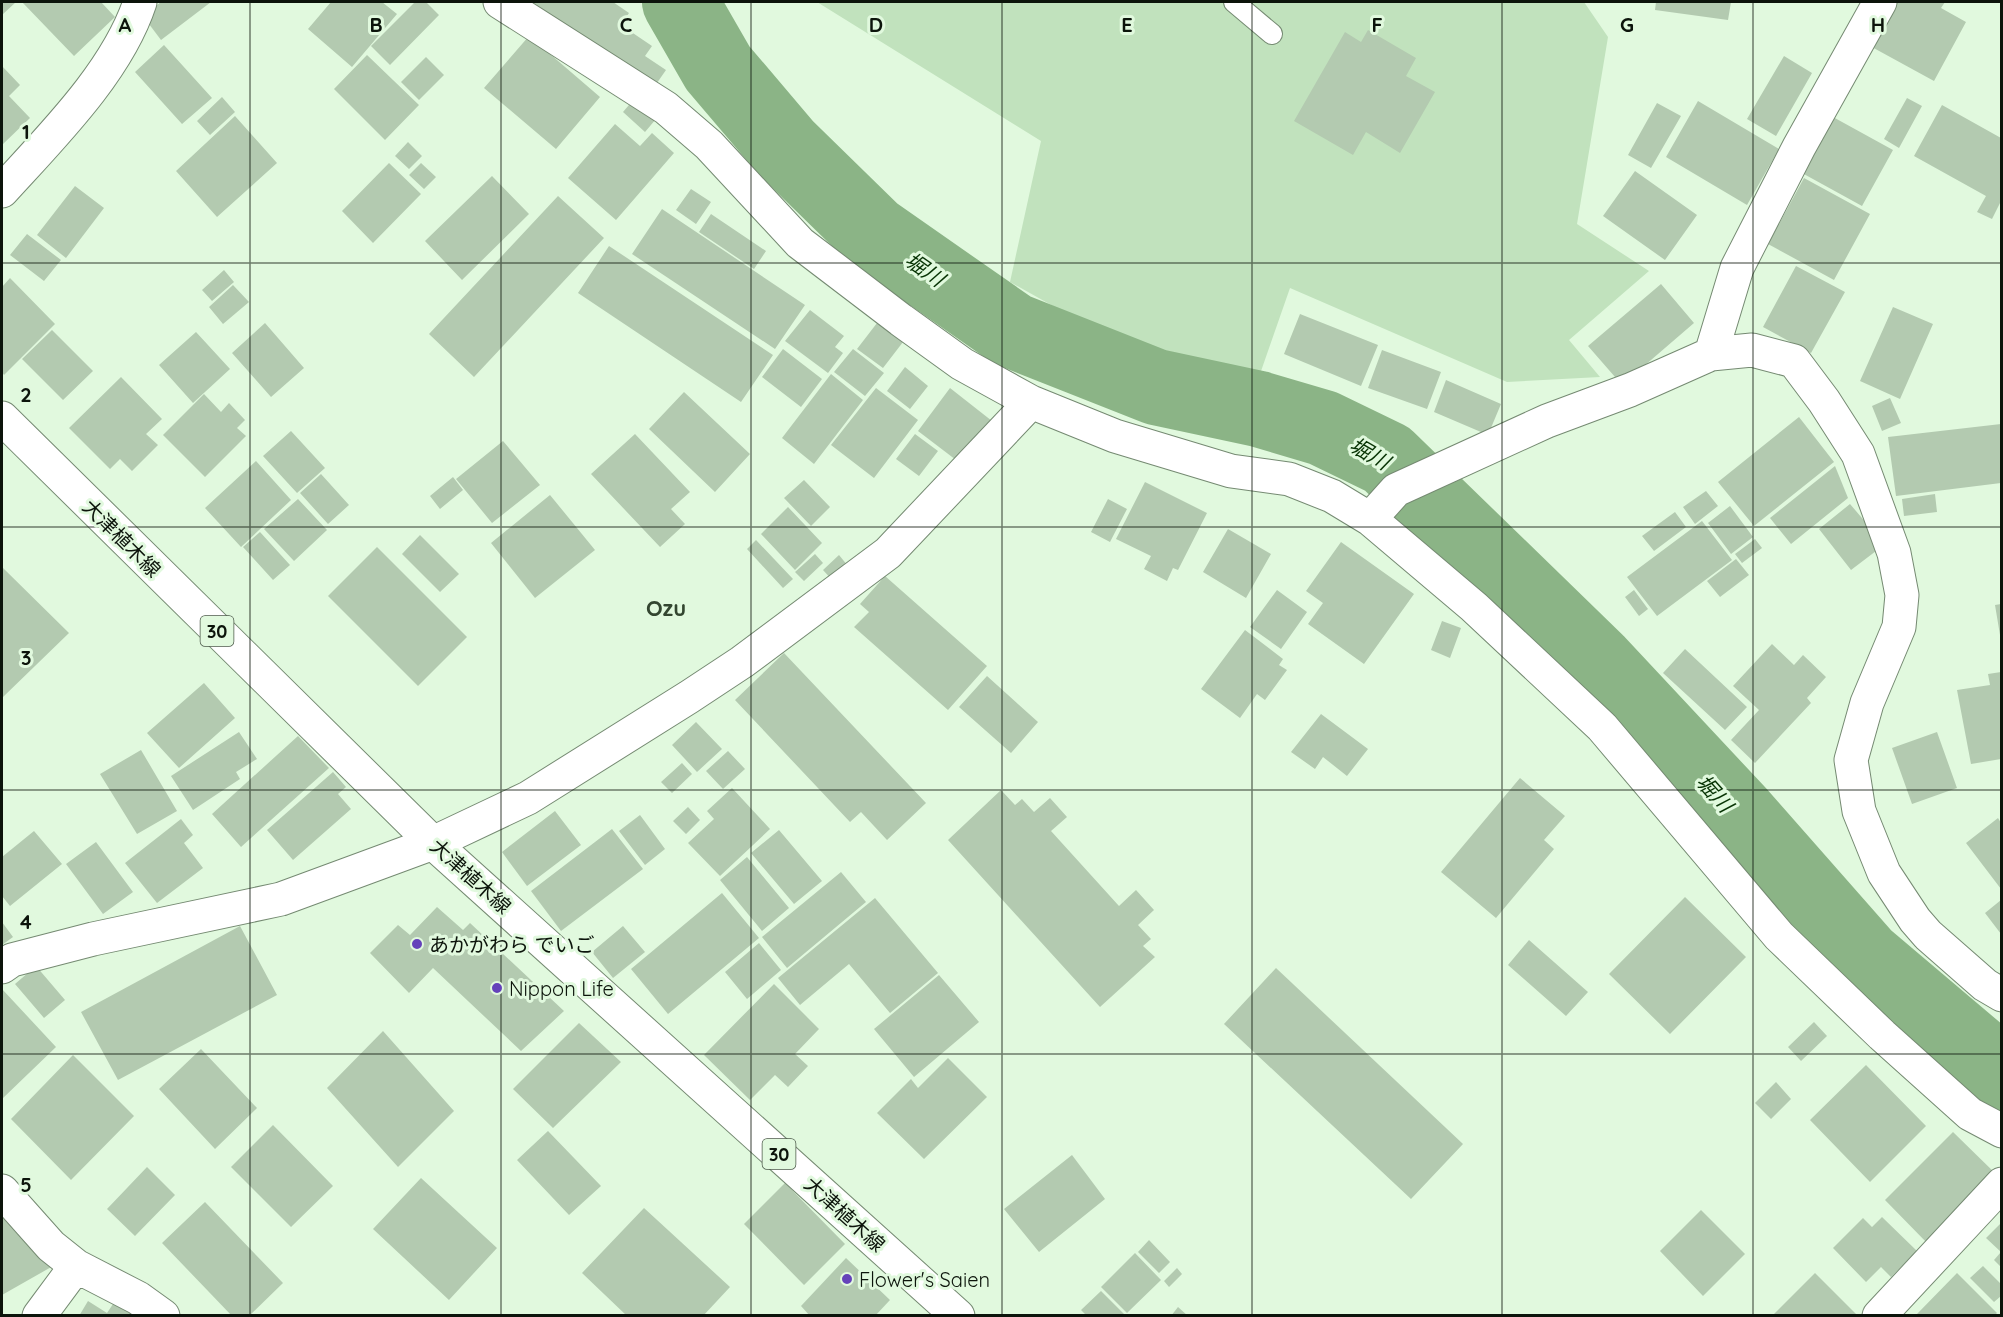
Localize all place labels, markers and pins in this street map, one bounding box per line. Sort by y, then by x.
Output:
place label: あかがわら でいご [429,932,594,957]
marker: あかがわら でいご [410,937,424,951]
place label: Nippon Life [509,976,614,1001]
marker: Nippon Life [490,981,504,995]
place label: Flower's Saien [859,1267,990,1292]
marker: Flower's Saien [840,1272,854,1286]

